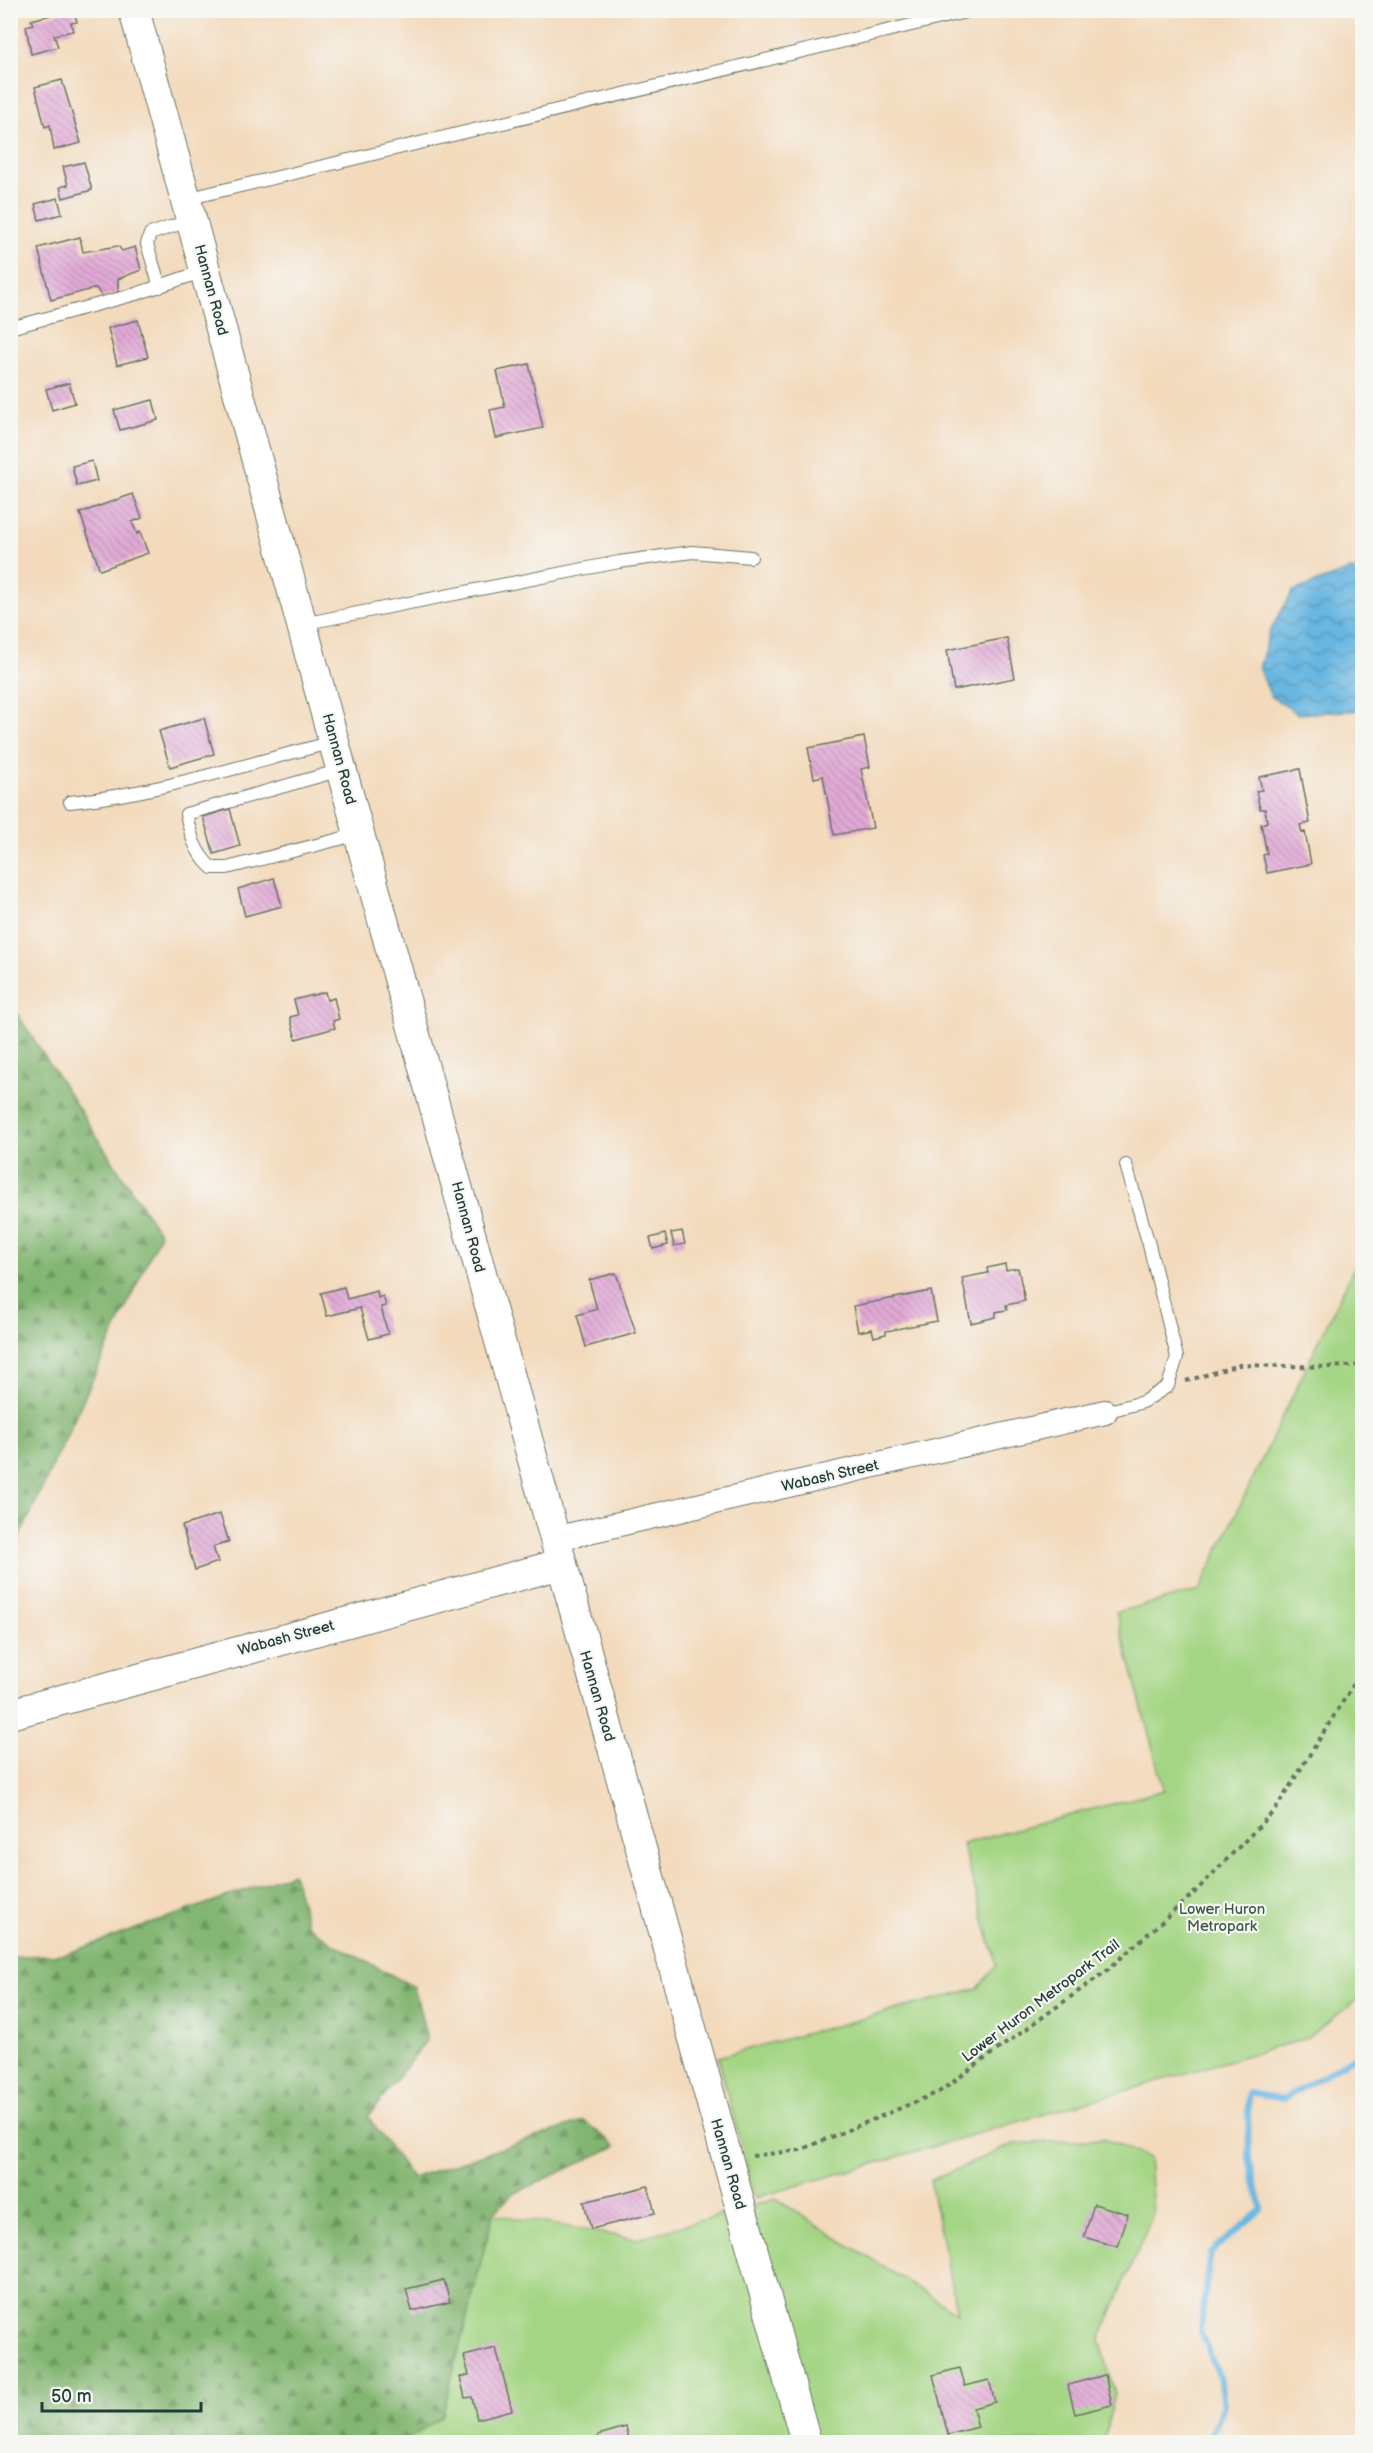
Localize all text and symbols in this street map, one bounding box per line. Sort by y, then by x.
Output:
street label: Hannan Road [190,242,232,338]
street label: Hannan Road [318,711,360,807]
street label: Hannan Road [447,1179,489,1275]
street label: Wabash Street [780,1456,881,1496]
street label: Wabash Street [236,1616,337,1660]
street label: Hannan Road [575,1648,619,1744]
park label: Lower Huron Metropark [1179,1900,1265,1936]
street label: Lower Huron Metropark Trail [958,1935,1124,2067]
street label: Hannan Road [706,2116,750,2212]
scale bar [42,2375,201,2413]
text: 50 m [51,2386,92,2407]

